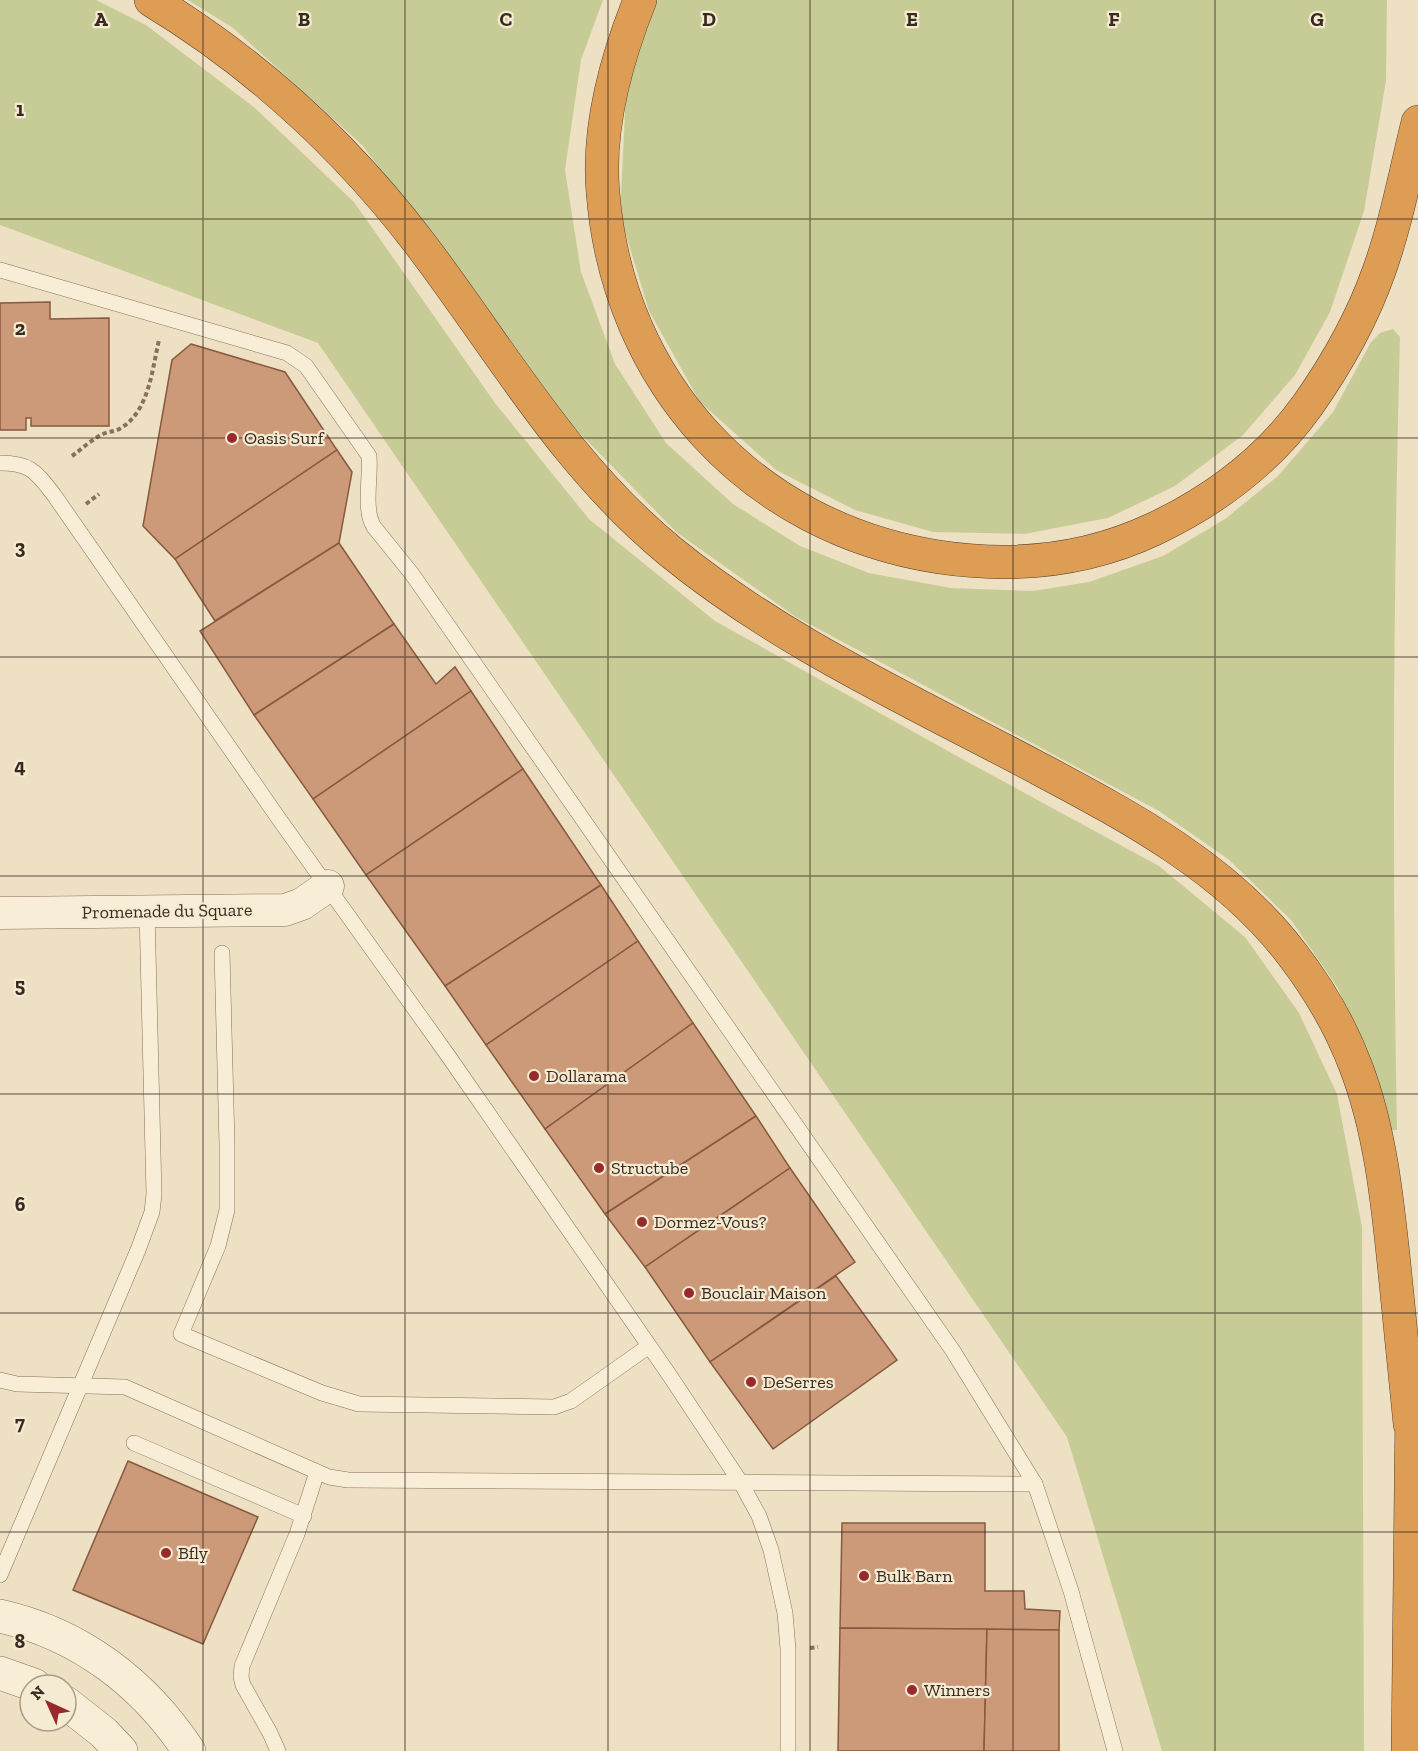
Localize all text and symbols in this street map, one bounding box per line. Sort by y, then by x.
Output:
text: A [94,7,108,31]
text: B [298,7,310,31]
text: C [500,7,513,31]
text: D [702,7,716,31]
text: E [906,7,918,31]
text: F [1108,7,1120,31]
text: G [1310,7,1324,31]
text: 1 [16,97,24,121]
text: 2 [15,316,26,340]
place label: Oasis Surf [244,427,325,449]
marker: Oasis Surf [225,431,239,445]
text: 3 [15,535,26,559]
text: 4 [14,754,26,778]
street label: Promenade du Square [82,899,252,923]
text: 5 [15,973,25,997]
place label: Dollarama [546,1065,627,1087]
marker: Dollarama [527,1069,541,1083]
place label: Structube [611,1157,688,1179]
marker: Structube [592,1161,606,1175]
text: 6 [15,1192,26,1216]
place label: Dormez-Vous? [654,1211,767,1233]
marker: Dormez-Vous? [635,1215,649,1229]
place label: Bouclair Maison [701,1282,827,1304]
marker: Bouclair Maison [682,1286,696,1300]
place label: DeSerres [763,1371,834,1393]
marker: DeSerres [744,1375,758,1389]
text: 7 [15,1411,25,1435]
place label: Bfly [178,1542,209,1564]
marker: Bfly [159,1546,173,1560]
place label: Bulk Barn [876,1565,953,1587]
marker: Bulk Barn [857,1569,871,1583]
text: 8 [15,1629,26,1653]
north arrow [18,1673,78,1733]
place label: Winners [924,1679,990,1701]
text: N [27,1682,49,1704]
marker: Winners [905,1683,919,1697]

